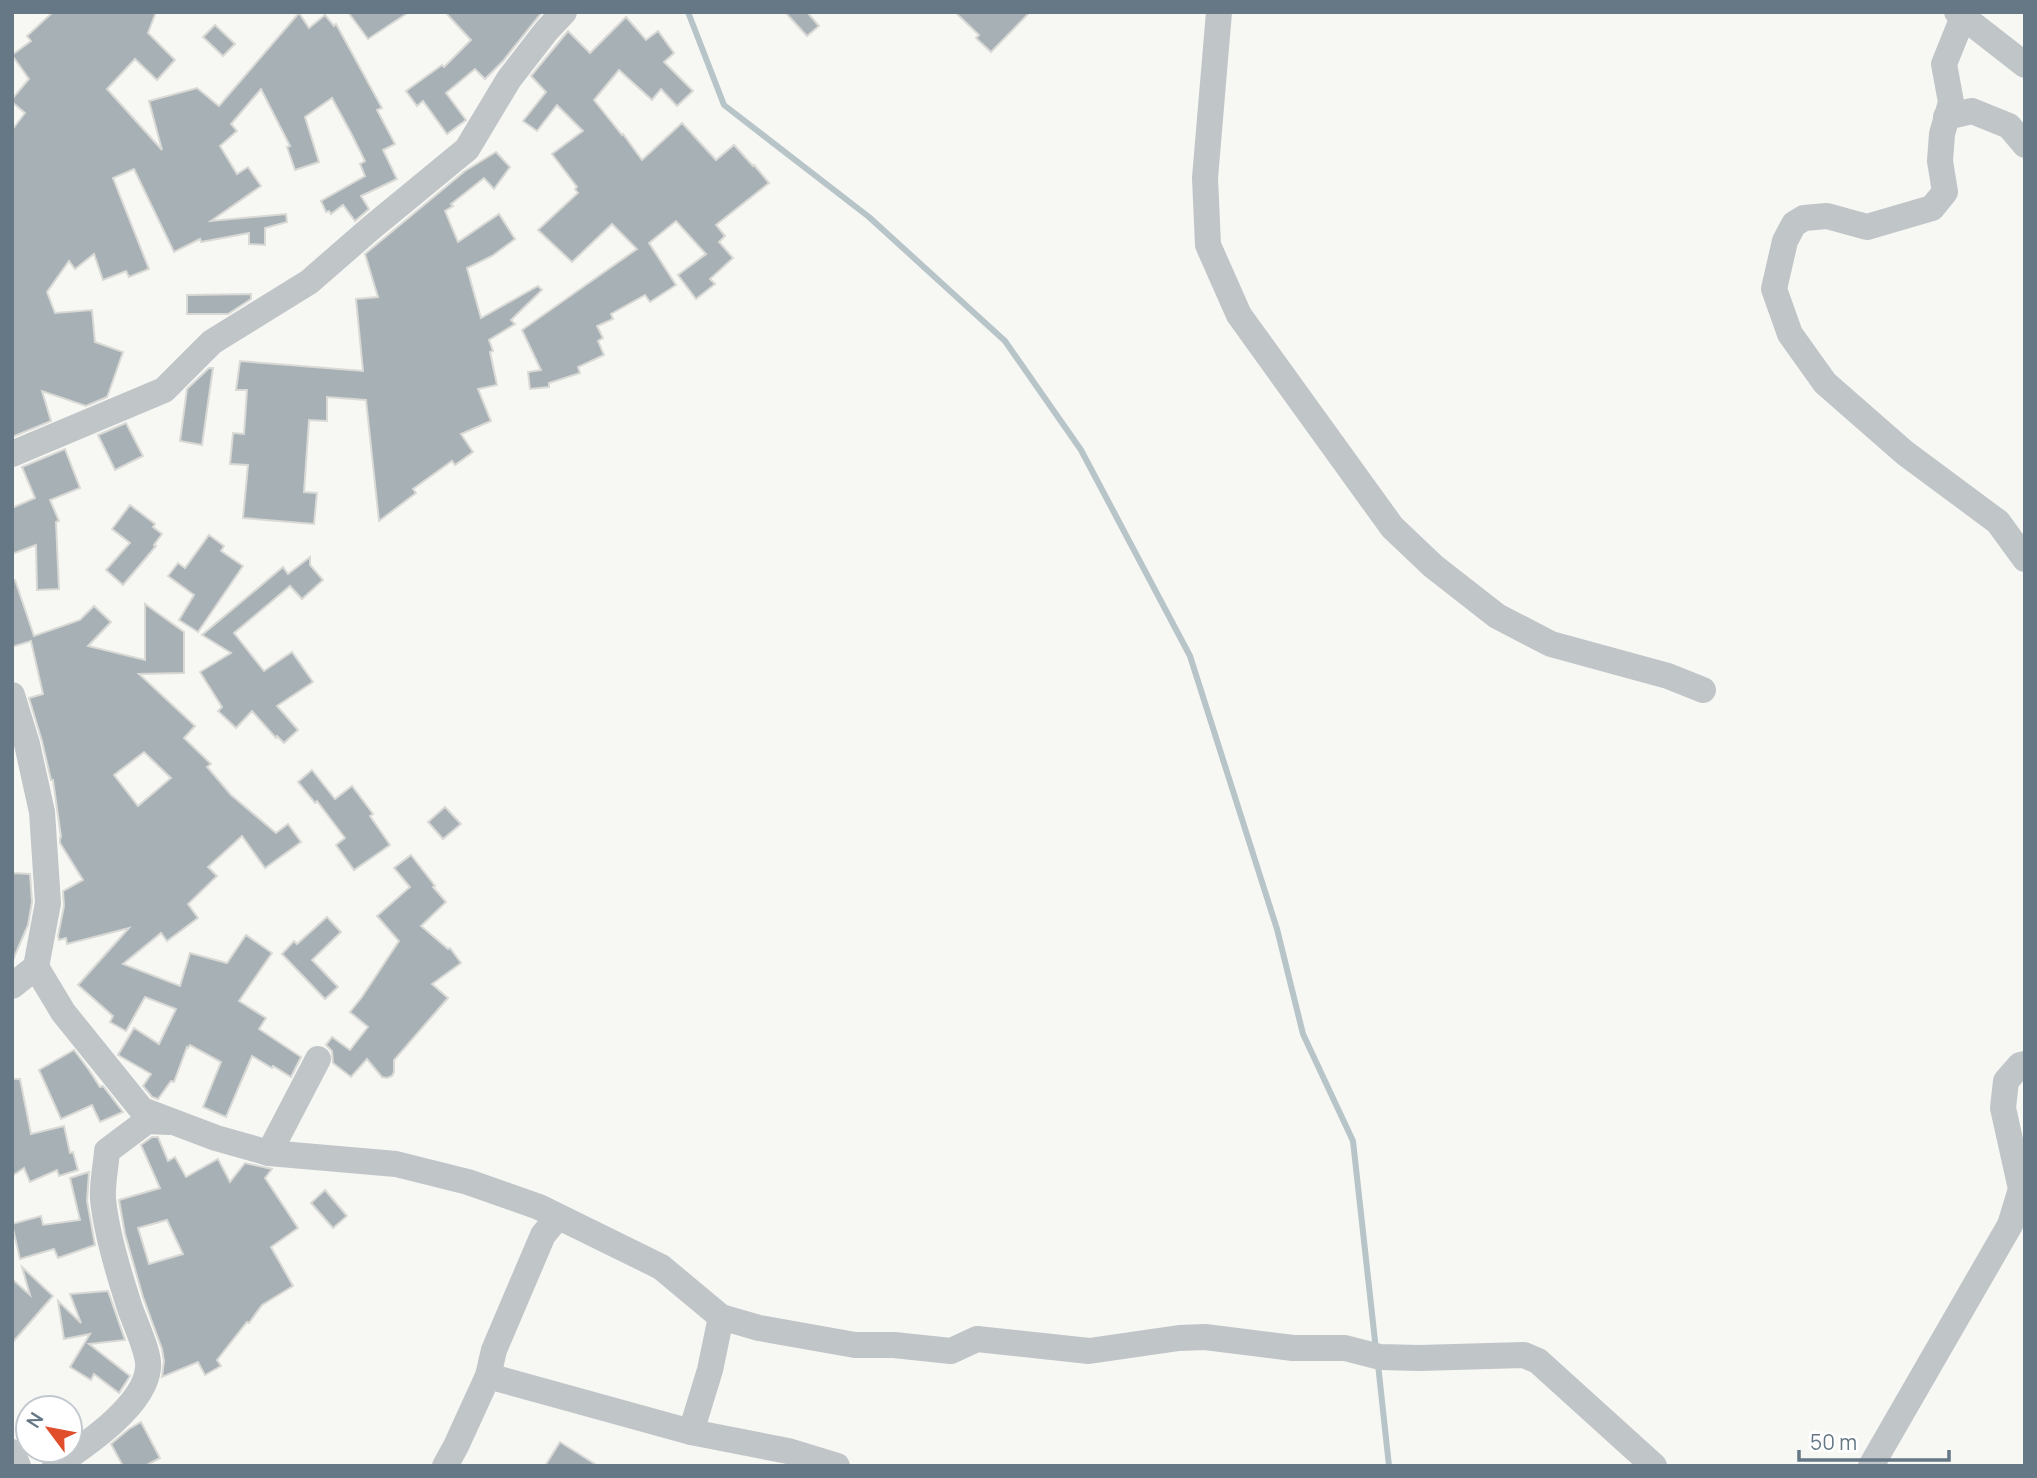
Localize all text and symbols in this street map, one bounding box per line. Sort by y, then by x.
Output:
north arrow [14,1394,84,1464]
text: N [20,1407,49,1433]
scale bar [1799,1418,1950,1462]
text: 50 m [1810,1428,1857,1456]

